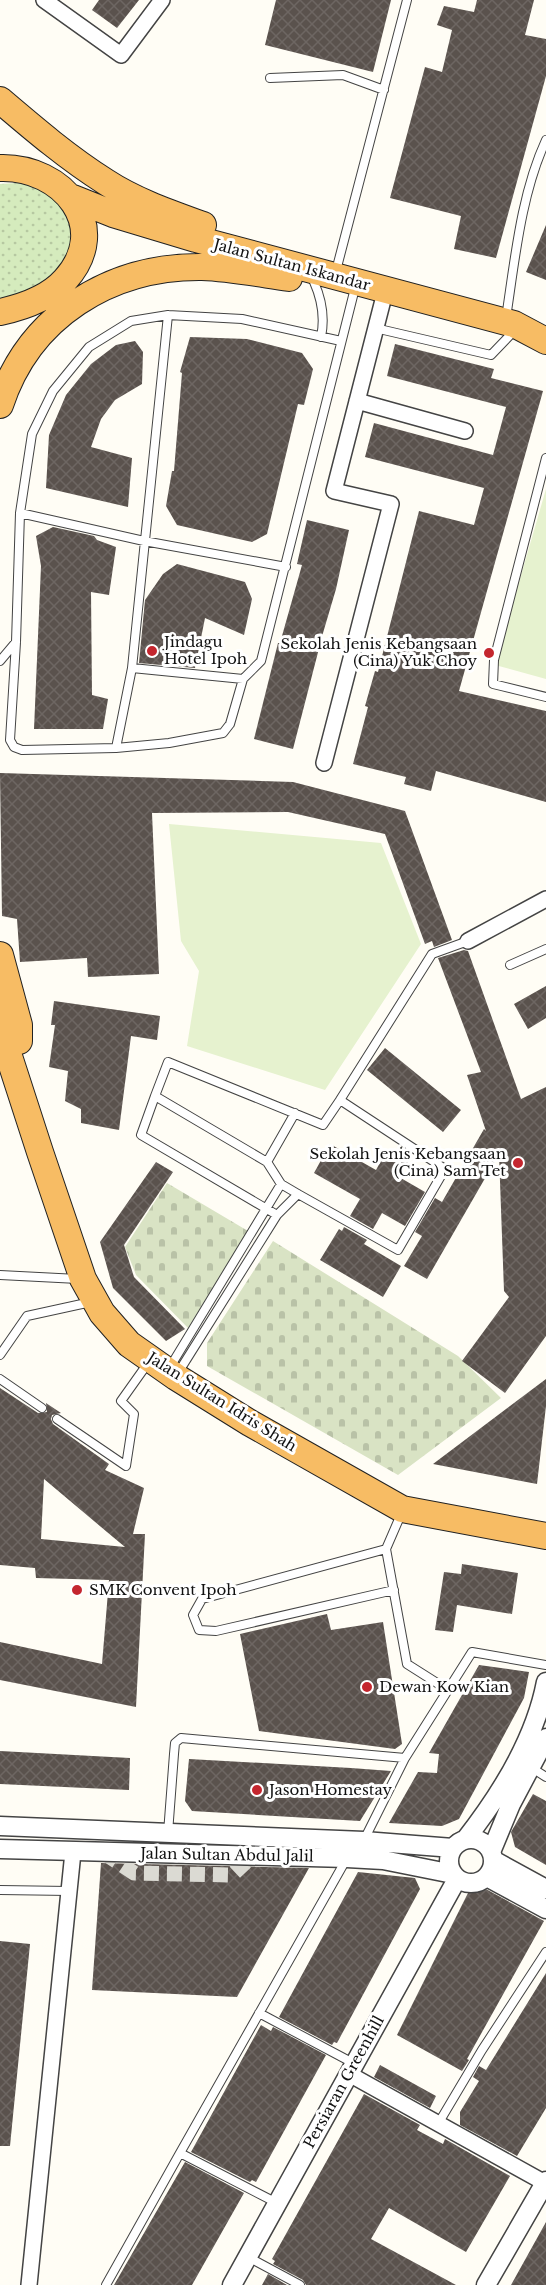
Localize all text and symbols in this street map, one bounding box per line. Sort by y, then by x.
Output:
street label: Jalan Sultan Iskandar [210,234,373,295]
place label: Jindagu Hotel Ipoh [162,632,247,668]
place label: Sekolah Jenis Kebangsaan (Cina) Yuk Choy [281,634,477,670]
marker: Jindagu Hotel Ipoh [145,644,159,658]
marker: Sekolah Jenis Kebangsaan (Cina) Yuk Choy [482,646,496,660]
place label: Sekolah Jenis Kebangsaan (Cina) Sam Tet [310,1144,506,1180]
marker: Sekolah Jenis Kebangsaan (Cina) Sam Tet [511,1156,525,1170]
street label: Jalan Sultan Idris Shah [142,1347,301,1455]
place label: SMK Convent Ipoh [89,1580,237,1599]
marker: SMK Convent Ipoh [70,1583,84,1597]
place label: Dewan Kow Kian [379,1677,509,1696]
marker: Dewan Kow Kian [360,1680,374,1694]
place label: Jason Homestay [267,1780,392,1799]
marker: Jason Homestay [250,1783,264,1797]
street label: Jalan Sultan Abdul Jalil [138,1843,314,1866]
street label: Persiaran Greenhill [299,2012,388,2151]

